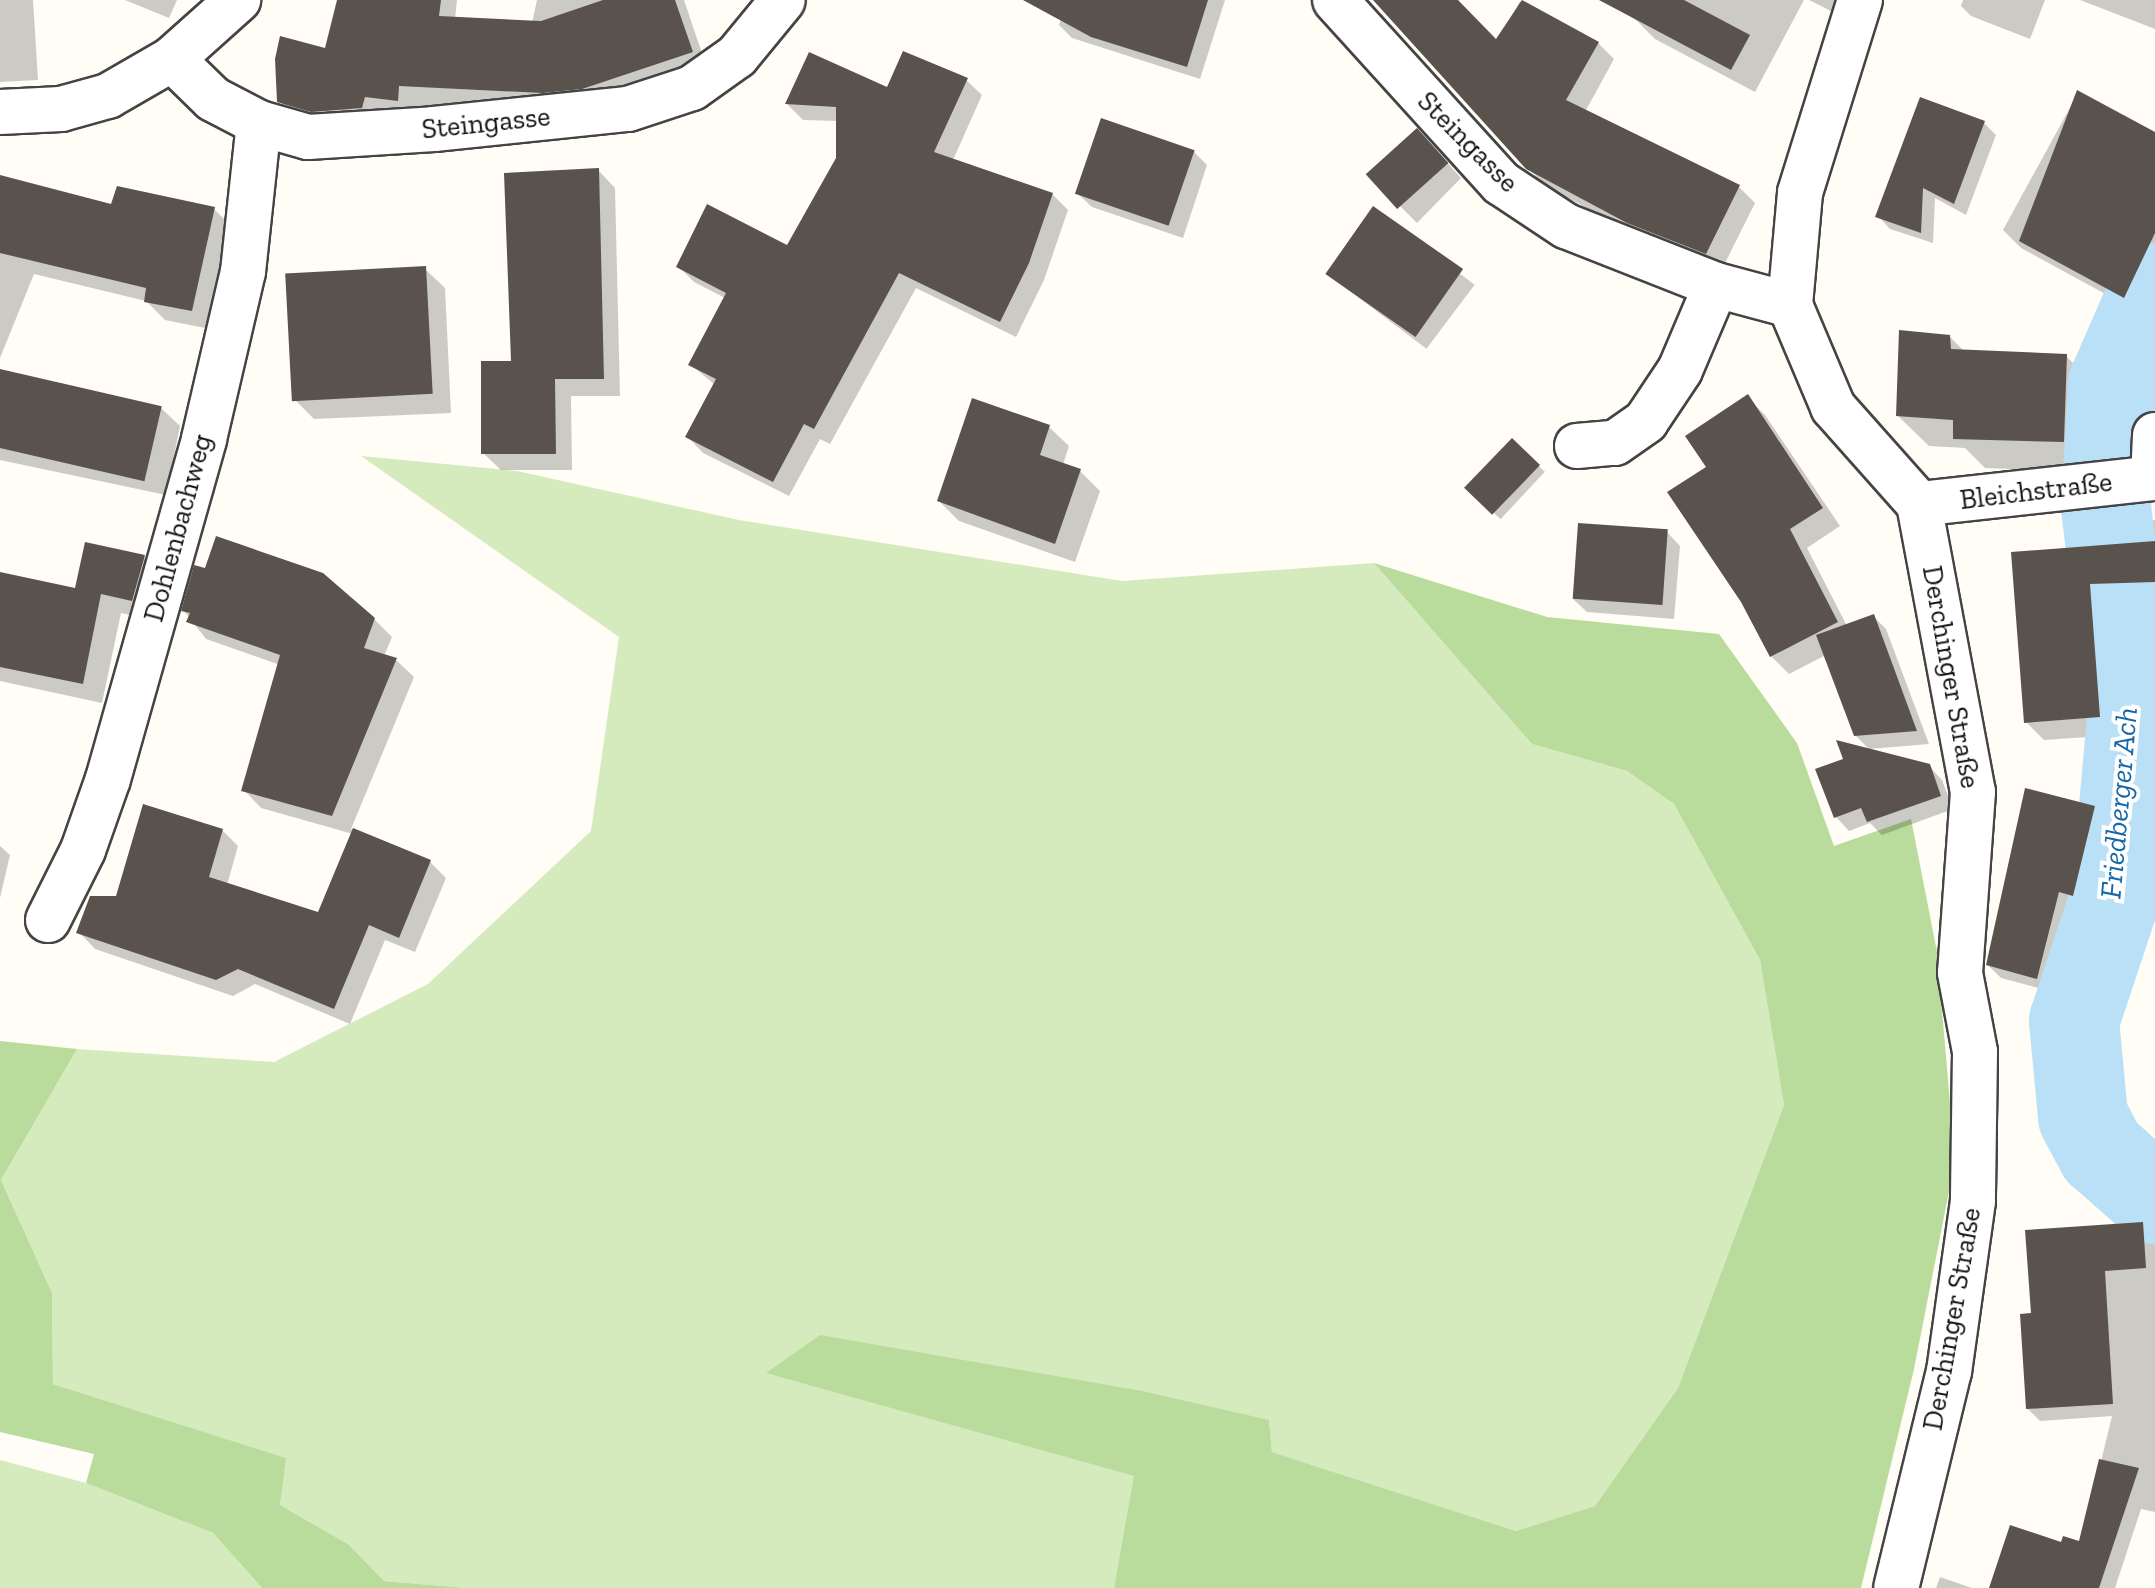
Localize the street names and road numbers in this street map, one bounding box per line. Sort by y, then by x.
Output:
street label: Steingasse [1411,85,1525,199]
street label: Steingasse [420,100,552,146]
street label: Dohlenbachweg [137,431,219,625]
street label: Bleichstraße [1958,465,2114,517]
street label: Derchinger Straße [1915,563,1987,791]
street label: Derchinger Straße [1916,1205,1988,1433]

